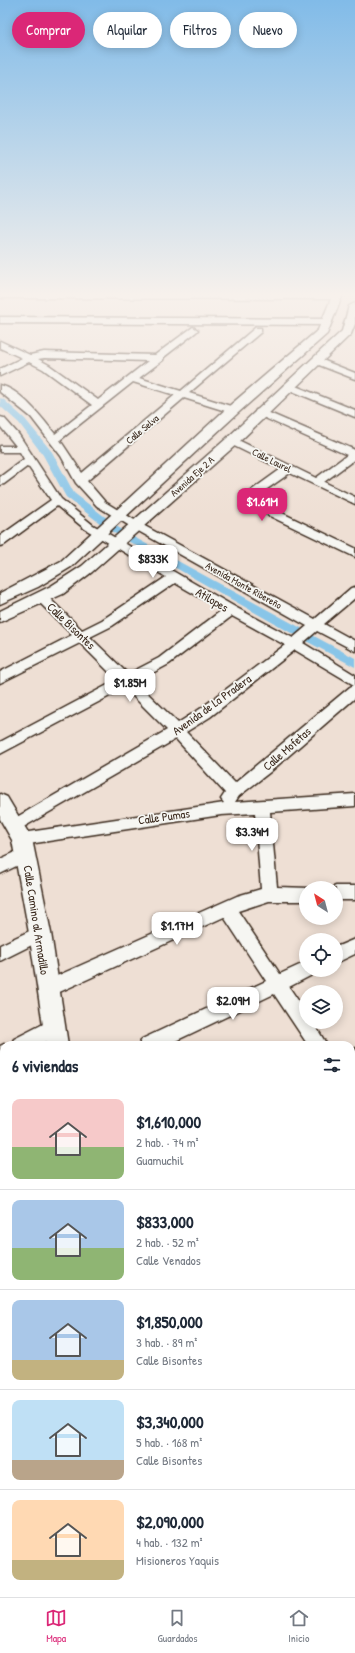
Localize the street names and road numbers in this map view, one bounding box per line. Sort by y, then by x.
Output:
street label: Calle Selva [123,412,162,447]
street label: Calle Laurel [250,445,294,476]
street label: Avenida Eje 2 A [168,453,217,499]
street label: Avenida Monte Ribereño [203,559,284,612]
street label: Atilopes [193,583,232,616]
street label: Calle Bisontes [43,598,100,653]
street label: Avenida de La Pradera [169,670,255,739]
street label: Calle Mofetas [259,723,315,774]
street label: Calle Pumas [137,804,191,829]
street label: Calle Camino al Armadillo [19,864,54,976]

